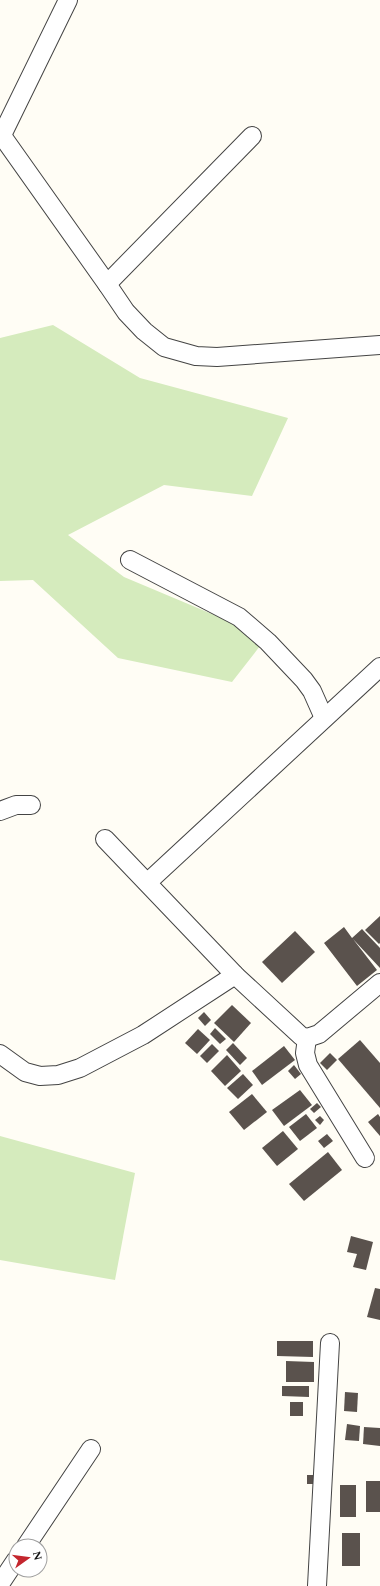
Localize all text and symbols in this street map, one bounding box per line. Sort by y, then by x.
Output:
north arrow [8,1538,48,1578]
text: N [28,1549,47,1562]

